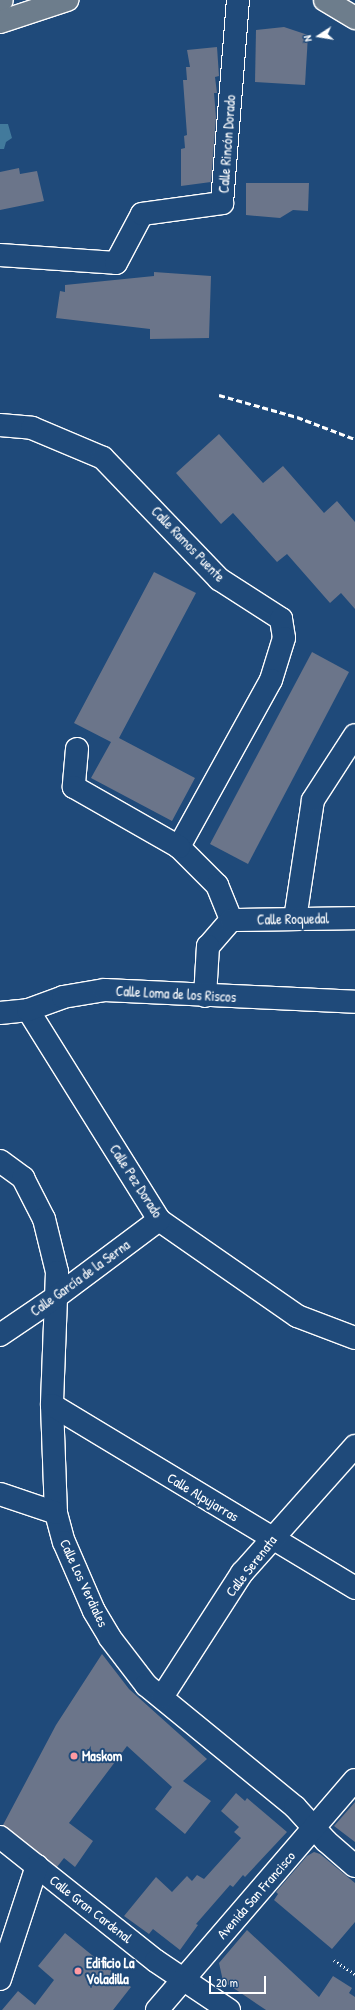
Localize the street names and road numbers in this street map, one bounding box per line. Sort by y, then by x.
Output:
street label: Calle Rincón Dorado [215,94,239,194]
street label: Calle Ramos Puente [148,503,228,585]
street label: Calle Roquedal [257,910,329,928]
street label: Calle Loma de los Riscos [115,982,237,1006]
street label: Calle Pez Dorado [106,1141,166,1221]
street label: Calle García de la Serna [27,1236,133,1320]
street label: Calle Alpujarras [164,1469,242,1525]
street label: Calle Serenata [222,1532,280,1600]
street label: Calle Los Verdiales [56,1536,112,1630]
street label: Avenida San Francisco [213,1848,299,1942]
street label: Calle Gran Cardenal [46,1872,136,1946]

